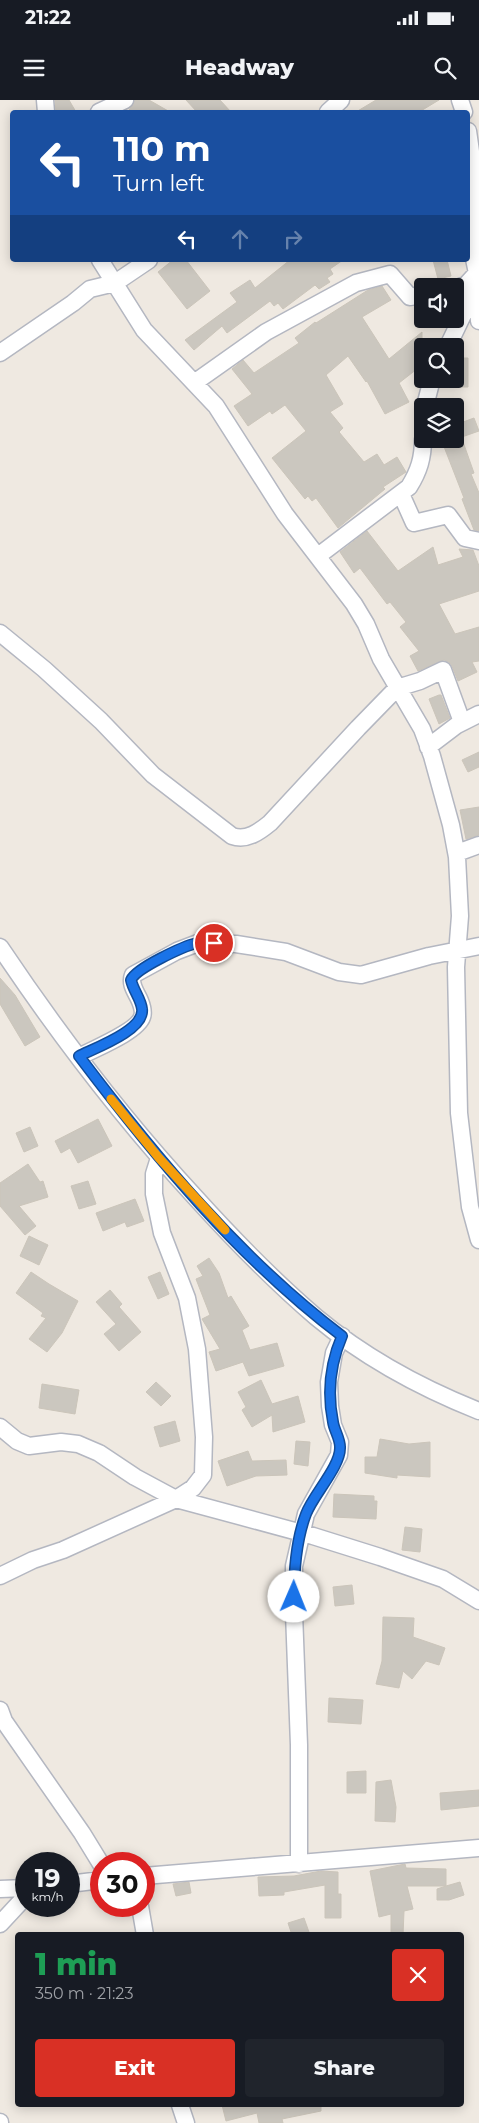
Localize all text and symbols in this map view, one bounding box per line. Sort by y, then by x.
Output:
text: 21:22 [25,6,71,29]
icon: menu [20,54,48,82]
text: Headway [185,54,294,81]
icon: search [431,54,459,82]
text: 110 m [113,127,211,170]
icon: left [30,130,95,195]
text: Turn left [113,170,205,197]
icon: left [173,225,201,253]
icon: ahead [226,225,254,253]
icon: right [279,225,307,253]
map controls [414,278,464,448]
button: sound [414,278,464,328]
button: search [414,338,464,388]
button: layers [414,398,464,448]
pin [193,922,235,964]
icon: arrive [200,929,228,957]
position arrow [267,1570,319,1622]
speed limit sign: 30 [90,1852,155,1917]
text: 19 [35,1863,60,1893]
text: km/h [31,1889,64,1904]
text: 1 min [35,1946,118,1983]
button: close [392,1949,444,2001]
text: 350 m · 21:23 [35,1984,133,2003]
button: Exit [35,2039,235,2097]
button: Share [245,2039,444,2097]

